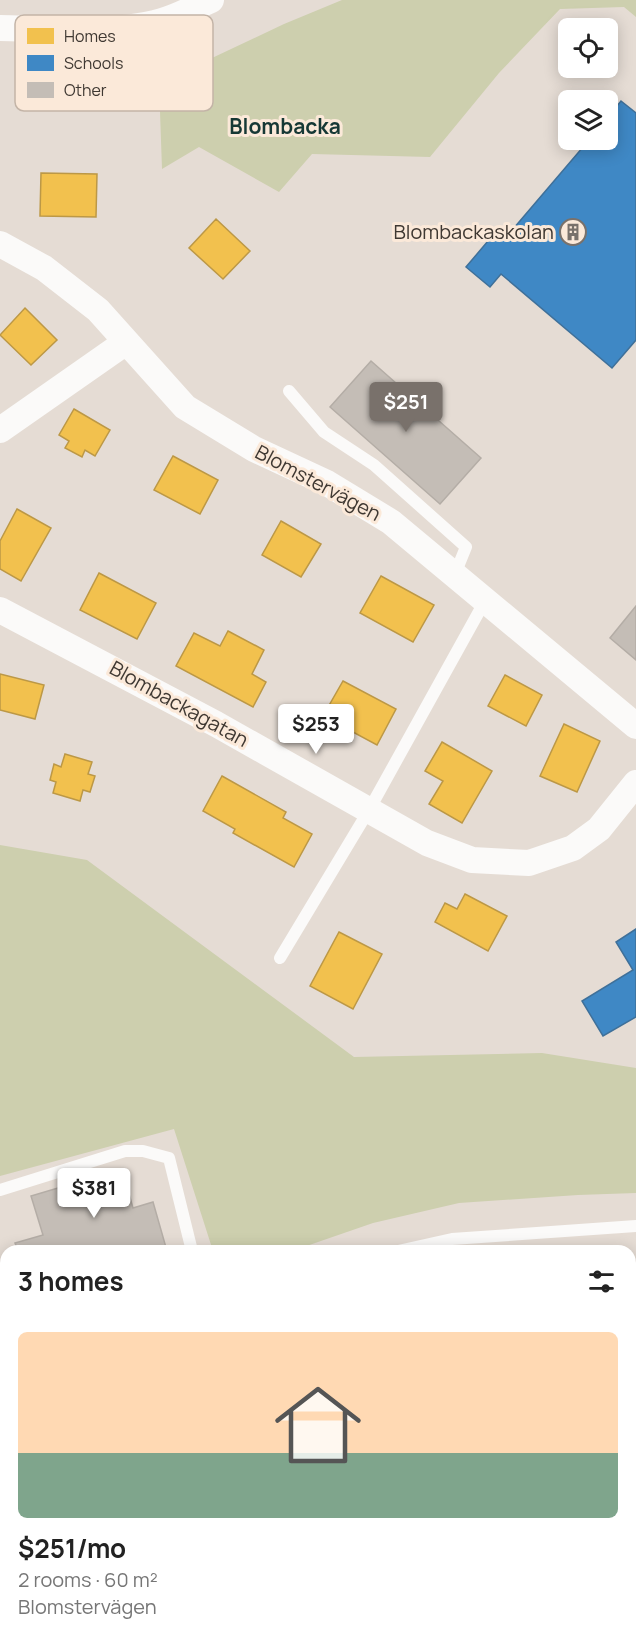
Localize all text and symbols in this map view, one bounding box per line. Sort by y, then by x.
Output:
legend [15,15,213,111]
map controls [558,18,618,150]
button: locate [558,18,618,78]
text: Homes [64,25,116,47]
text: Schools [64,52,123,74]
text: Other [64,79,107,101]
button: layers [558,90,618,150]
district label: Blombacka [229,112,341,140]
building icon: Blombackaskolan [558,217,588,247]
place label: Blombackaskolan [394,218,554,245]
pin: $251 [370,382,442,433]
text: $251 [384,388,428,415]
street label: Blomstervägen [251,438,386,527]
street label: Blombackagatan [105,654,253,753]
pin: $253 [280,704,352,755]
text: $253 [292,710,340,737]
pin: $381 [58,1168,130,1219]
text: $381 [71,1174,117,1201]
text: 3 homes [18,1263,124,1299]
icon: filters [585,1265,618,1298]
icon: home [264,1371,372,1479]
text: $251/mo [18,1530,126,1566]
text: 2 rooms · 60 m² [18,1566,158,1593]
text: Blomstervägen [18,1593,157,1620]

